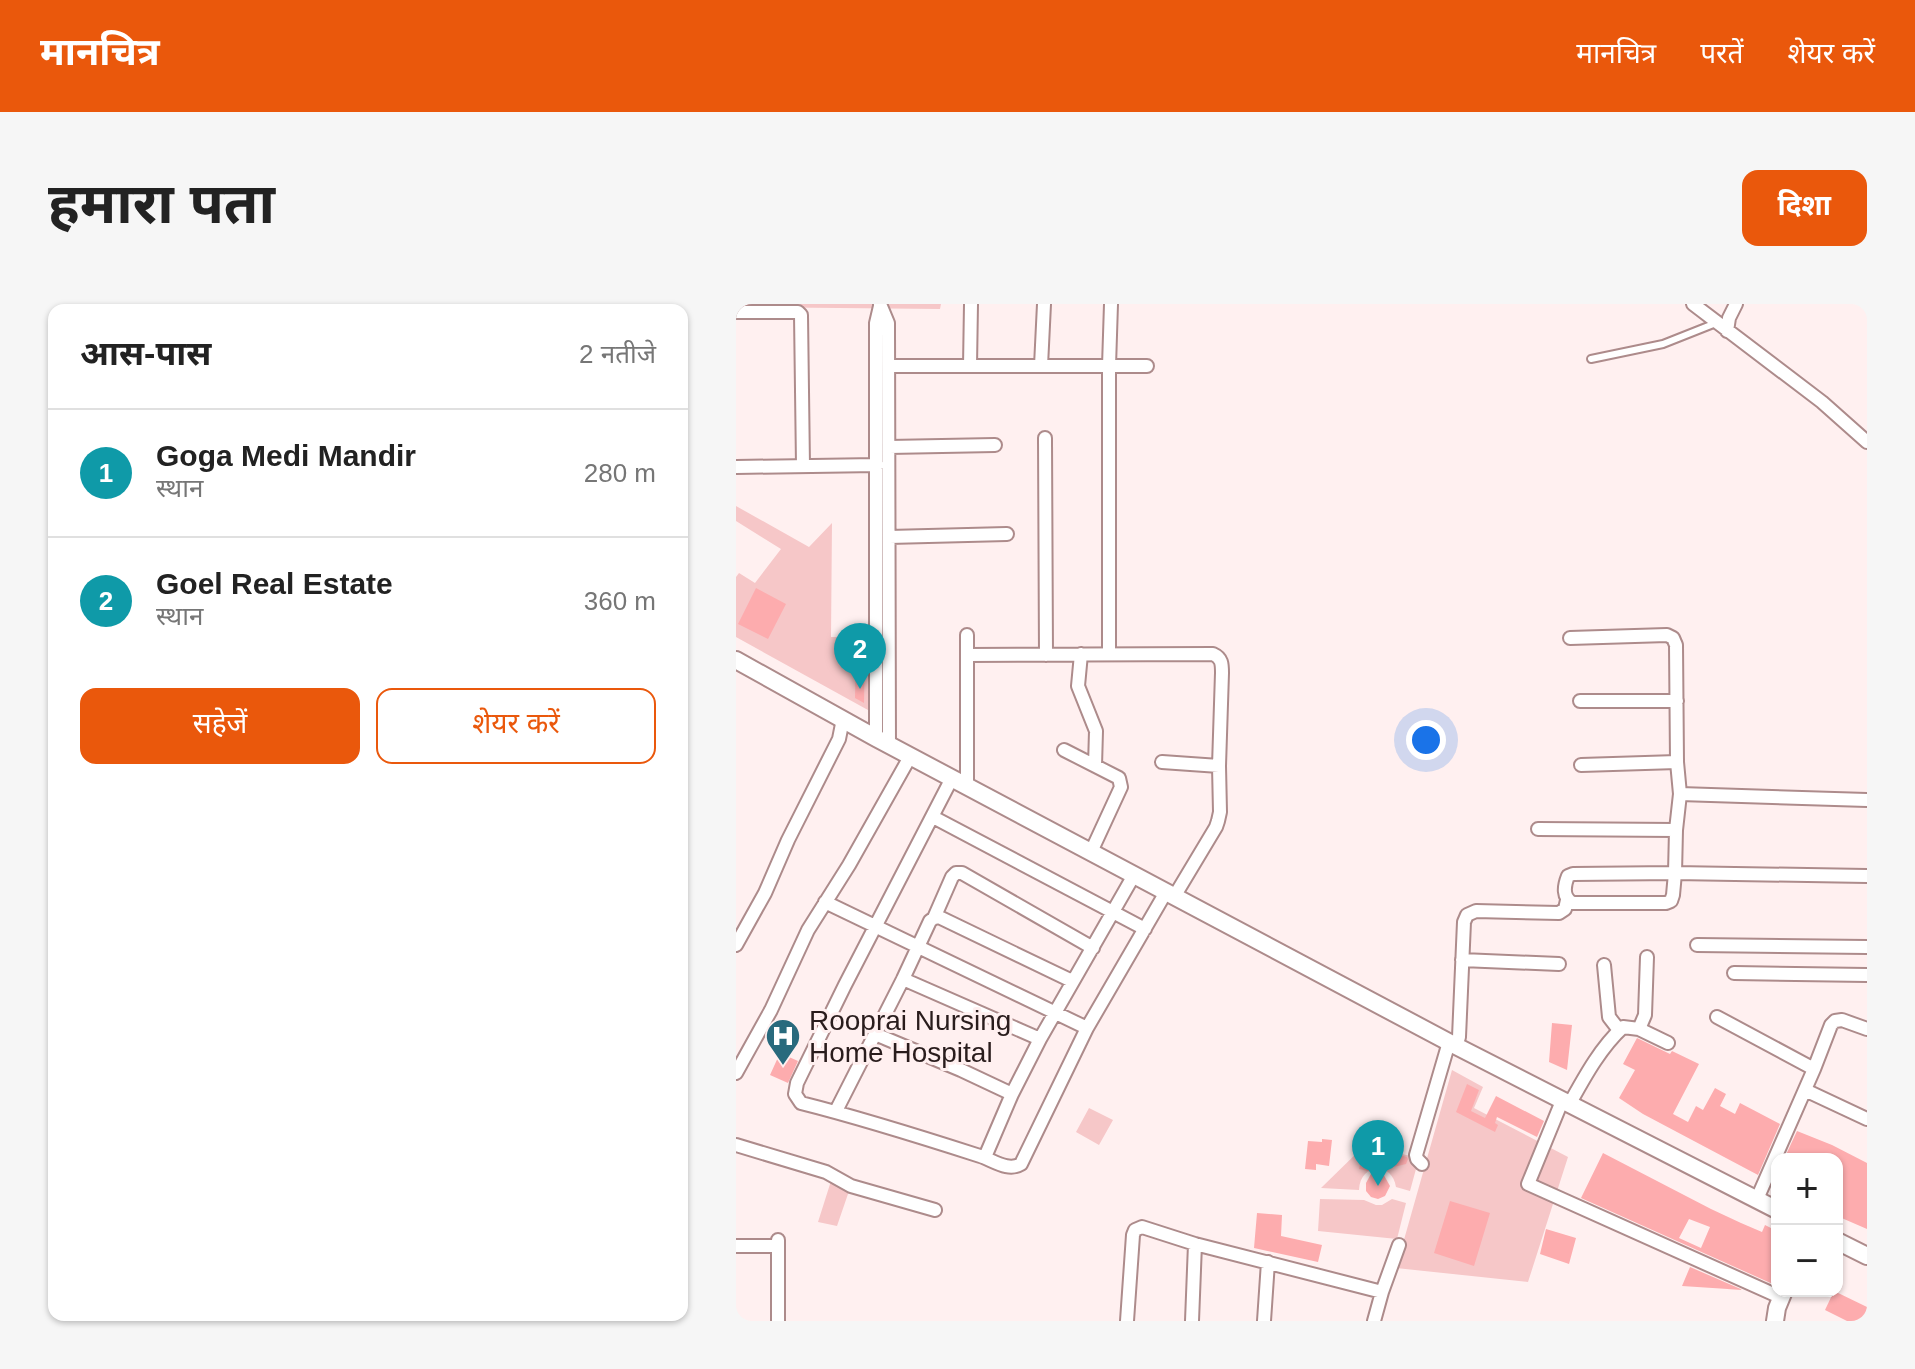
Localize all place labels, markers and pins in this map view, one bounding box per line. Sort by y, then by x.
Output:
pin: 2 [834,623,886,689]
place label: Rooprai Nursing Home Hospital [809,1005,1011,1068]
hospital icon: Rooprai Nursing Home Hospital [764,1017,802,1067]
pin: 1 [1352,1120,1404,1186]

